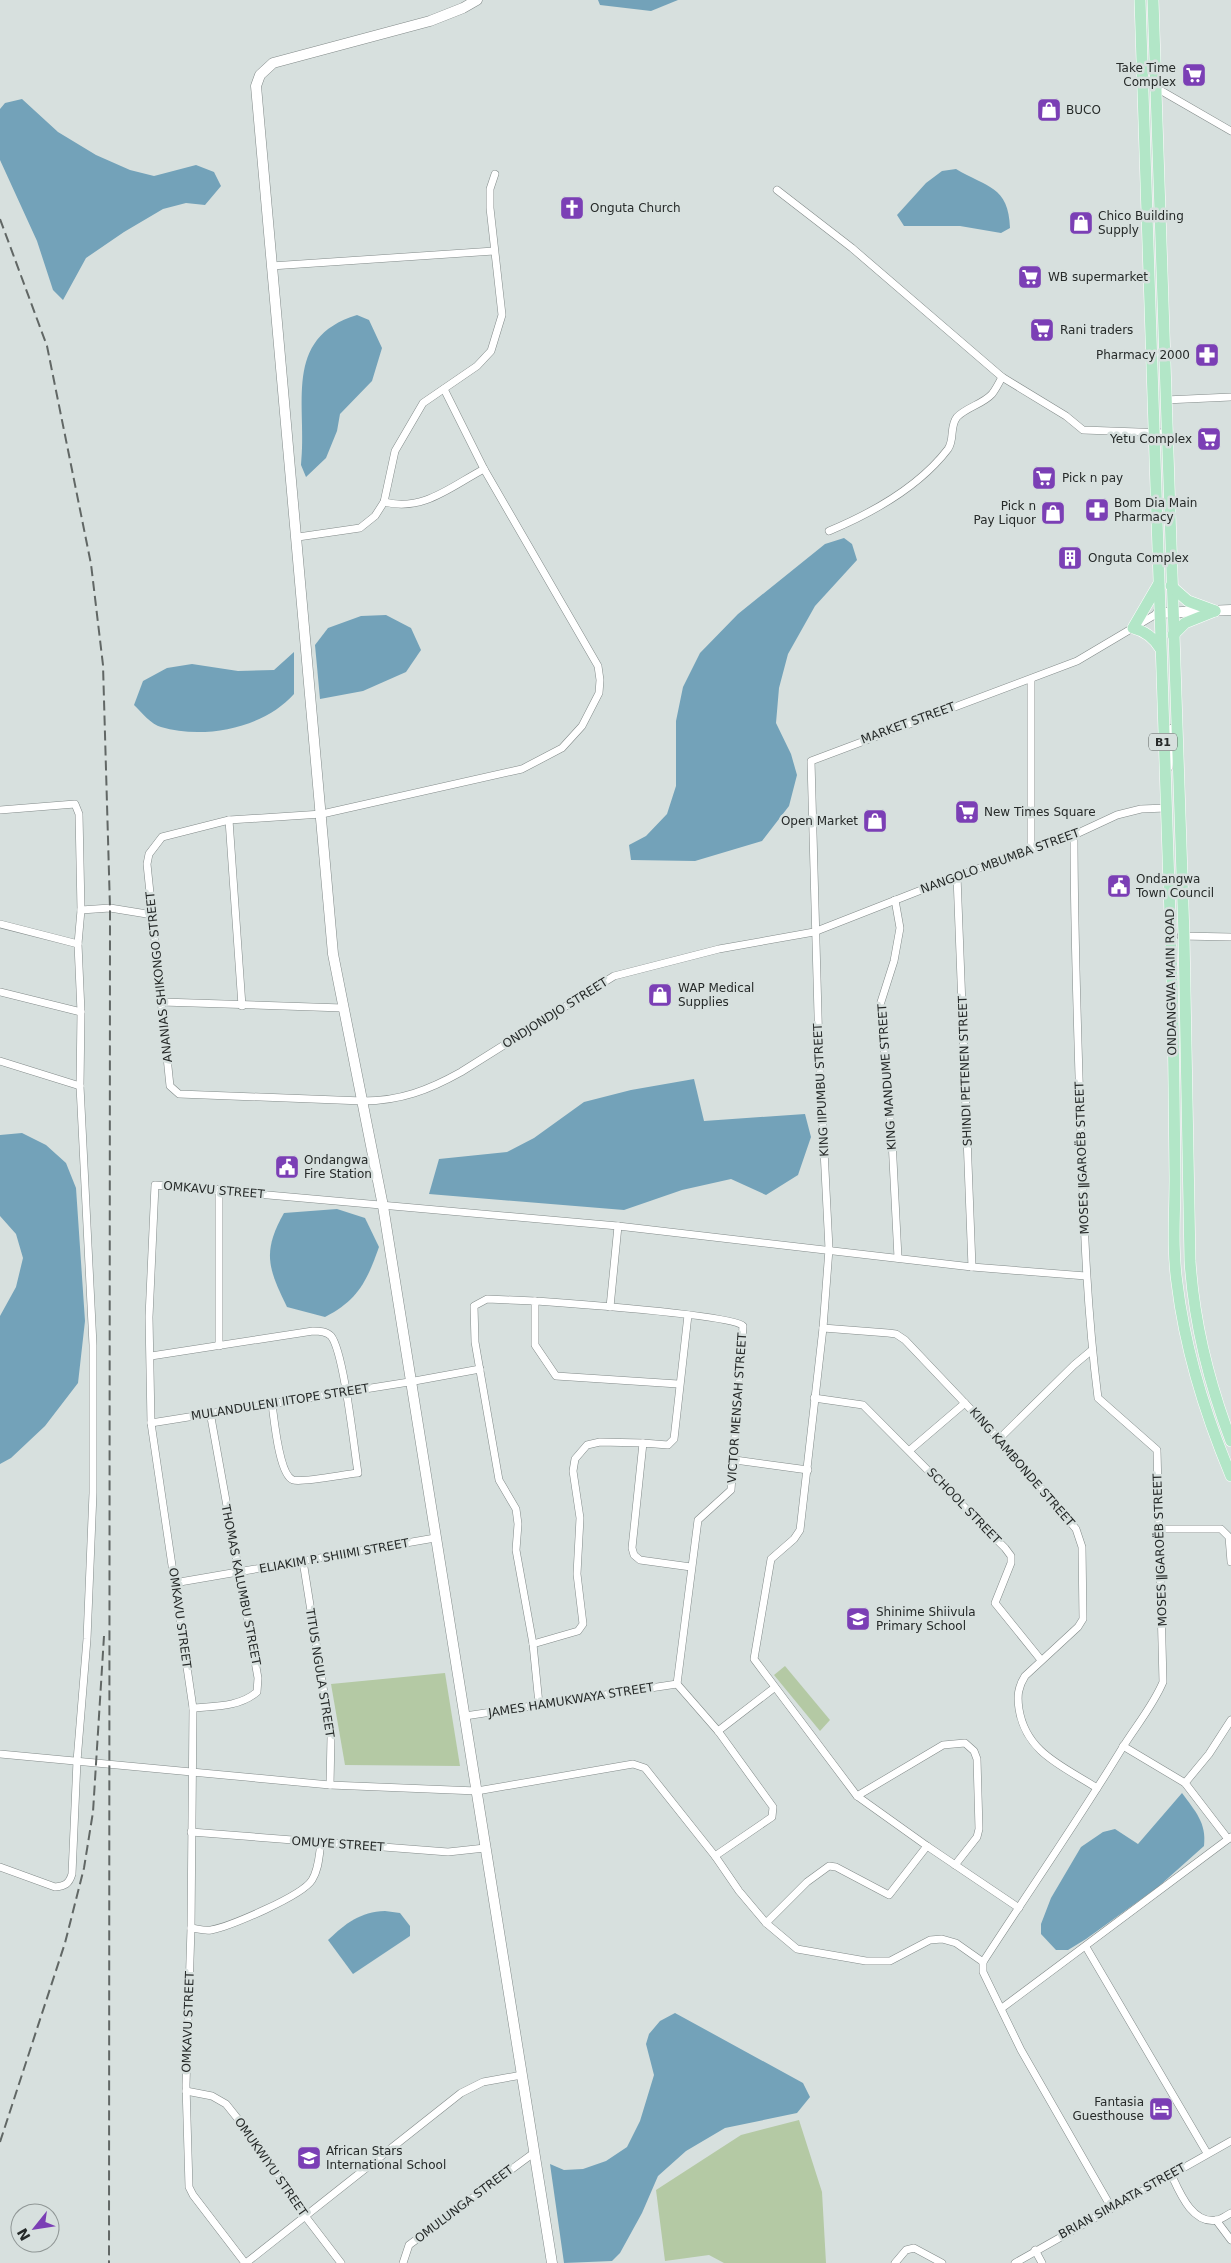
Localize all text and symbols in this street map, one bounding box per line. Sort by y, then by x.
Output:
place label: Take Time Complex [1115,61,1176,89]
supermarket icon: Take Time Complex [1181,62,1207,88]
shop icon: BUCO [1036,97,1062,123]
place label: BUCO [1066,103,1101,117]
church icon: Onguta Church [559,195,585,221]
place label: Onguta Church [590,201,681,215]
place label: Chico Building Supply [1098,209,1184,237]
shop icon: Chico Building Supply [1068,210,1094,236]
supermarket icon: WB supermarket [1017,264,1043,290]
place label: WB supermarket [1048,270,1148,284]
supermarket icon: Rani traders [1029,317,1055,343]
place label: Rani traders [1060,323,1133,337]
pharmacy icon: Pharmacy 2000 [1194,342,1220,368]
place label: Pharmacy 2000 [1096,348,1190,362]
supermarket icon: Yetu Complex [1196,426,1222,452]
place label: Yetu Complex [1109,432,1192,446]
supermarket icon: Pick n pay [1031,465,1057,491]
place label: Pick n pay [1062,471,1123,485]
place label: Bom Dia Main Pharmacy [1114,496,1197,524]
pharmacy icon: Bom Dia Main Pharmacy [1084,497,1110,523]
place label: Pick n Pay Liquor [974,499,1036,527]
shop icon: Pick n Pay Liquor [1040,500,1066,526]
building icon: Onguta Complex [1057,545,1083,571]
place label: Onguta Complex [1088,551,1189,565]
street label: MARKET STREET [859,699,958,747]
road number: B1 [1149,734,1177,750]
supermarket icon: New Times Square [954,799,980,825]
place label: New Times Square [984,805,1096,819]
shop icon: Open Market [862,808,888,834]
place label: Open Market [781,814,858,828]
street label: NANGOLO MBUMBA STREET [919,825,1082,896]
place label: Ondangwa Town Council [1135,872,1214,900]
public building icon: Ondangwa Town Council [1106,873,1132,899]
street label: ANANIAS SHIKONGO STREET [143,890,175,1063]
street label: ONDANGWA MAIN ROAD [1163,908,1179,1056]
street label: ONDJONDJO STREET [500,975,611,1051]
place label: WAP Medical Supplies [678,981,754,1009]
shop icon: WAP Medical Supplies [647,982,673,1008]
street label: SHINDI PETENEN STREET [955,995,975,1147]
street label: KING MANDUME STREET [875,1003,899,1151]
street label: KING IIPUMBU STREET [810,1022,831,1157]
street label: MOSES ǁGAROËB STREET [1071,1081,1092,1235]
place label: Ondangwa Fire Station [304,1153,372,1181]
public building icon: Ondangwa Fire Station [274,1154,300,1180]
street label: OMKAVU STREET [163,1179,266,1201]
street label: VICTOR MENSAH STREET [725,1332,749,1484]
street label: MULANDULENI IITOPE STREET [190,1381,371,1423]
street label: KING KAMBONDE STREET [967,1405,1078,1530]
street label: SCHOOL STREET [924,1465,1004,1547]
street label: MOSES ǁGAROËB STREET [1149,1473,1170,1627]
street label: THOMAS KALUMBU STREET [218,1502,264,1667]
street label: ELIAKIM P. SHIIMI STREET [258,1536,411,1576]
street label: OMKAVU STREET [166,1567,194,1670]
place label: Shinime Shiivula Primary School [876,1605,976,1633]
school or university icon: Shinime Shiivula Primary School [845,1606,871,1632]
street label: TITUS NGULA STREET [303,1607,337,1739]
street label: JAMES HAMUKWAYA STREET [486,1680,655,1720]
street label: OMUYE STREET [291,1834,386,1854]
street label: OMKAVU STREET [179,1970,197,2073]
place label: Fantasia Guesthouse [1073,2095,1144,2123]
hotel icon: Fantasia Guesthouse [1148,2096,1174,2122]
street label: OMUKWIYU STREET [232,2115,311,2220]
place label: African Stars International School [326,2144,446,2172]
school or university icon: African Stars International School [296,2145,322,2171]
street label: BRIAN SIMAATA STREET [1056,2160,1188,2242]
street label: OMULUNGA STREET [412,2162,516,2246]
north arrow [10,2203,60,2253]
text: N [14,2225,34,2244]

